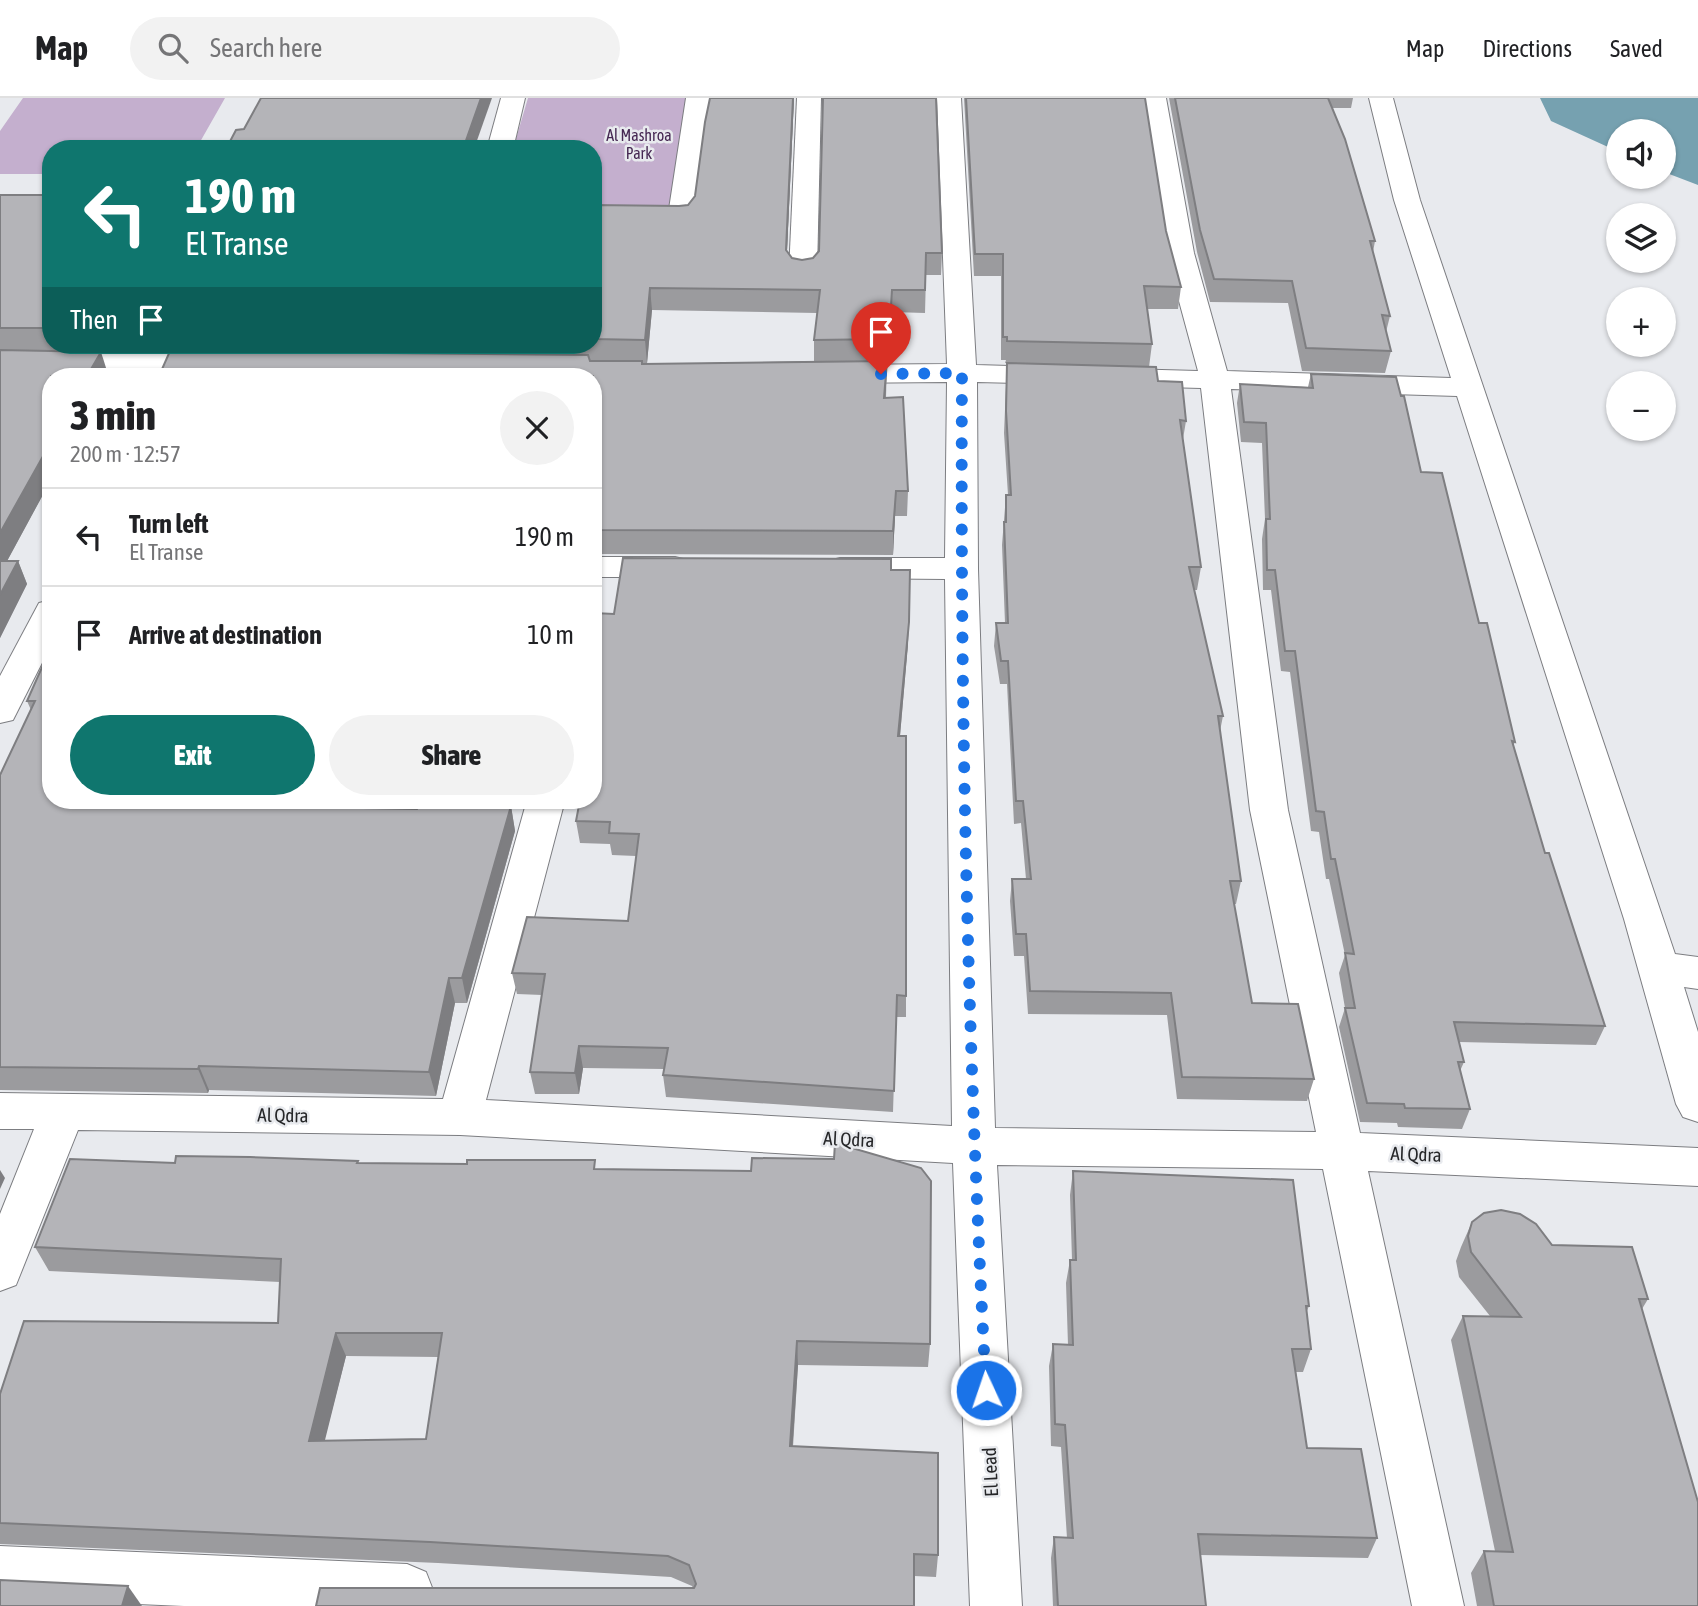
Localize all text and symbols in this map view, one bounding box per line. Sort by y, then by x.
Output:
search box [130,17,620,80]
text: Map [35,29,88,67]
icon: search [154,29,192,67]
text: Search here [210,33,322,63]
text: Map [1406,35,1444,62]
text: Directions [1482,35,1572,62]
text: Saved [1610,35,1663,62]
map controls [1606,119,1676,441]
button: sound [1606,119,1676,189]
park label: Al Mashroa Park [606,126,672,162]
text: 190 m [185,167,296,223]
icon: left [70,168,161,259]
button: layers [1606,203,1676,273]
text: El Transe [185,225,289,262]
button: + [1606,287,1676,357]
icon: arrive [132,301,170,339]
pin [851,302,911,374]
text: Then [70,305,118,335]
icon: arrive [862,313,900,351]
button: − [1606,371,1676,441]
text: 3 min [70,391,156,439]
button: close [500,391,574,465]
text: 200 m · 12:57 [70,441,181,467]
text: Turn left [129,509,209,539]
icon: left [70,518,108,556]
text: 190 m [515,522,574,552]
text: El Transe [129,539,204,565]
icon: arrive [70,616,108,654]
text: Arrive at destination [129,620,322,650]
text: 10 m [527,620,574,650]
button: Exit [70,715,315,795]
button: Share [329,715,574,795]
street label: Al Qdra [257,1104,309,1126]
street label: Al Qdra [823,1127,875,1151]
street label: Al Qdra [1390,1142,1442,1166]
position arrow [949,1353,1023,1427]
street label: El Lead [978,1447,1002,1497]

